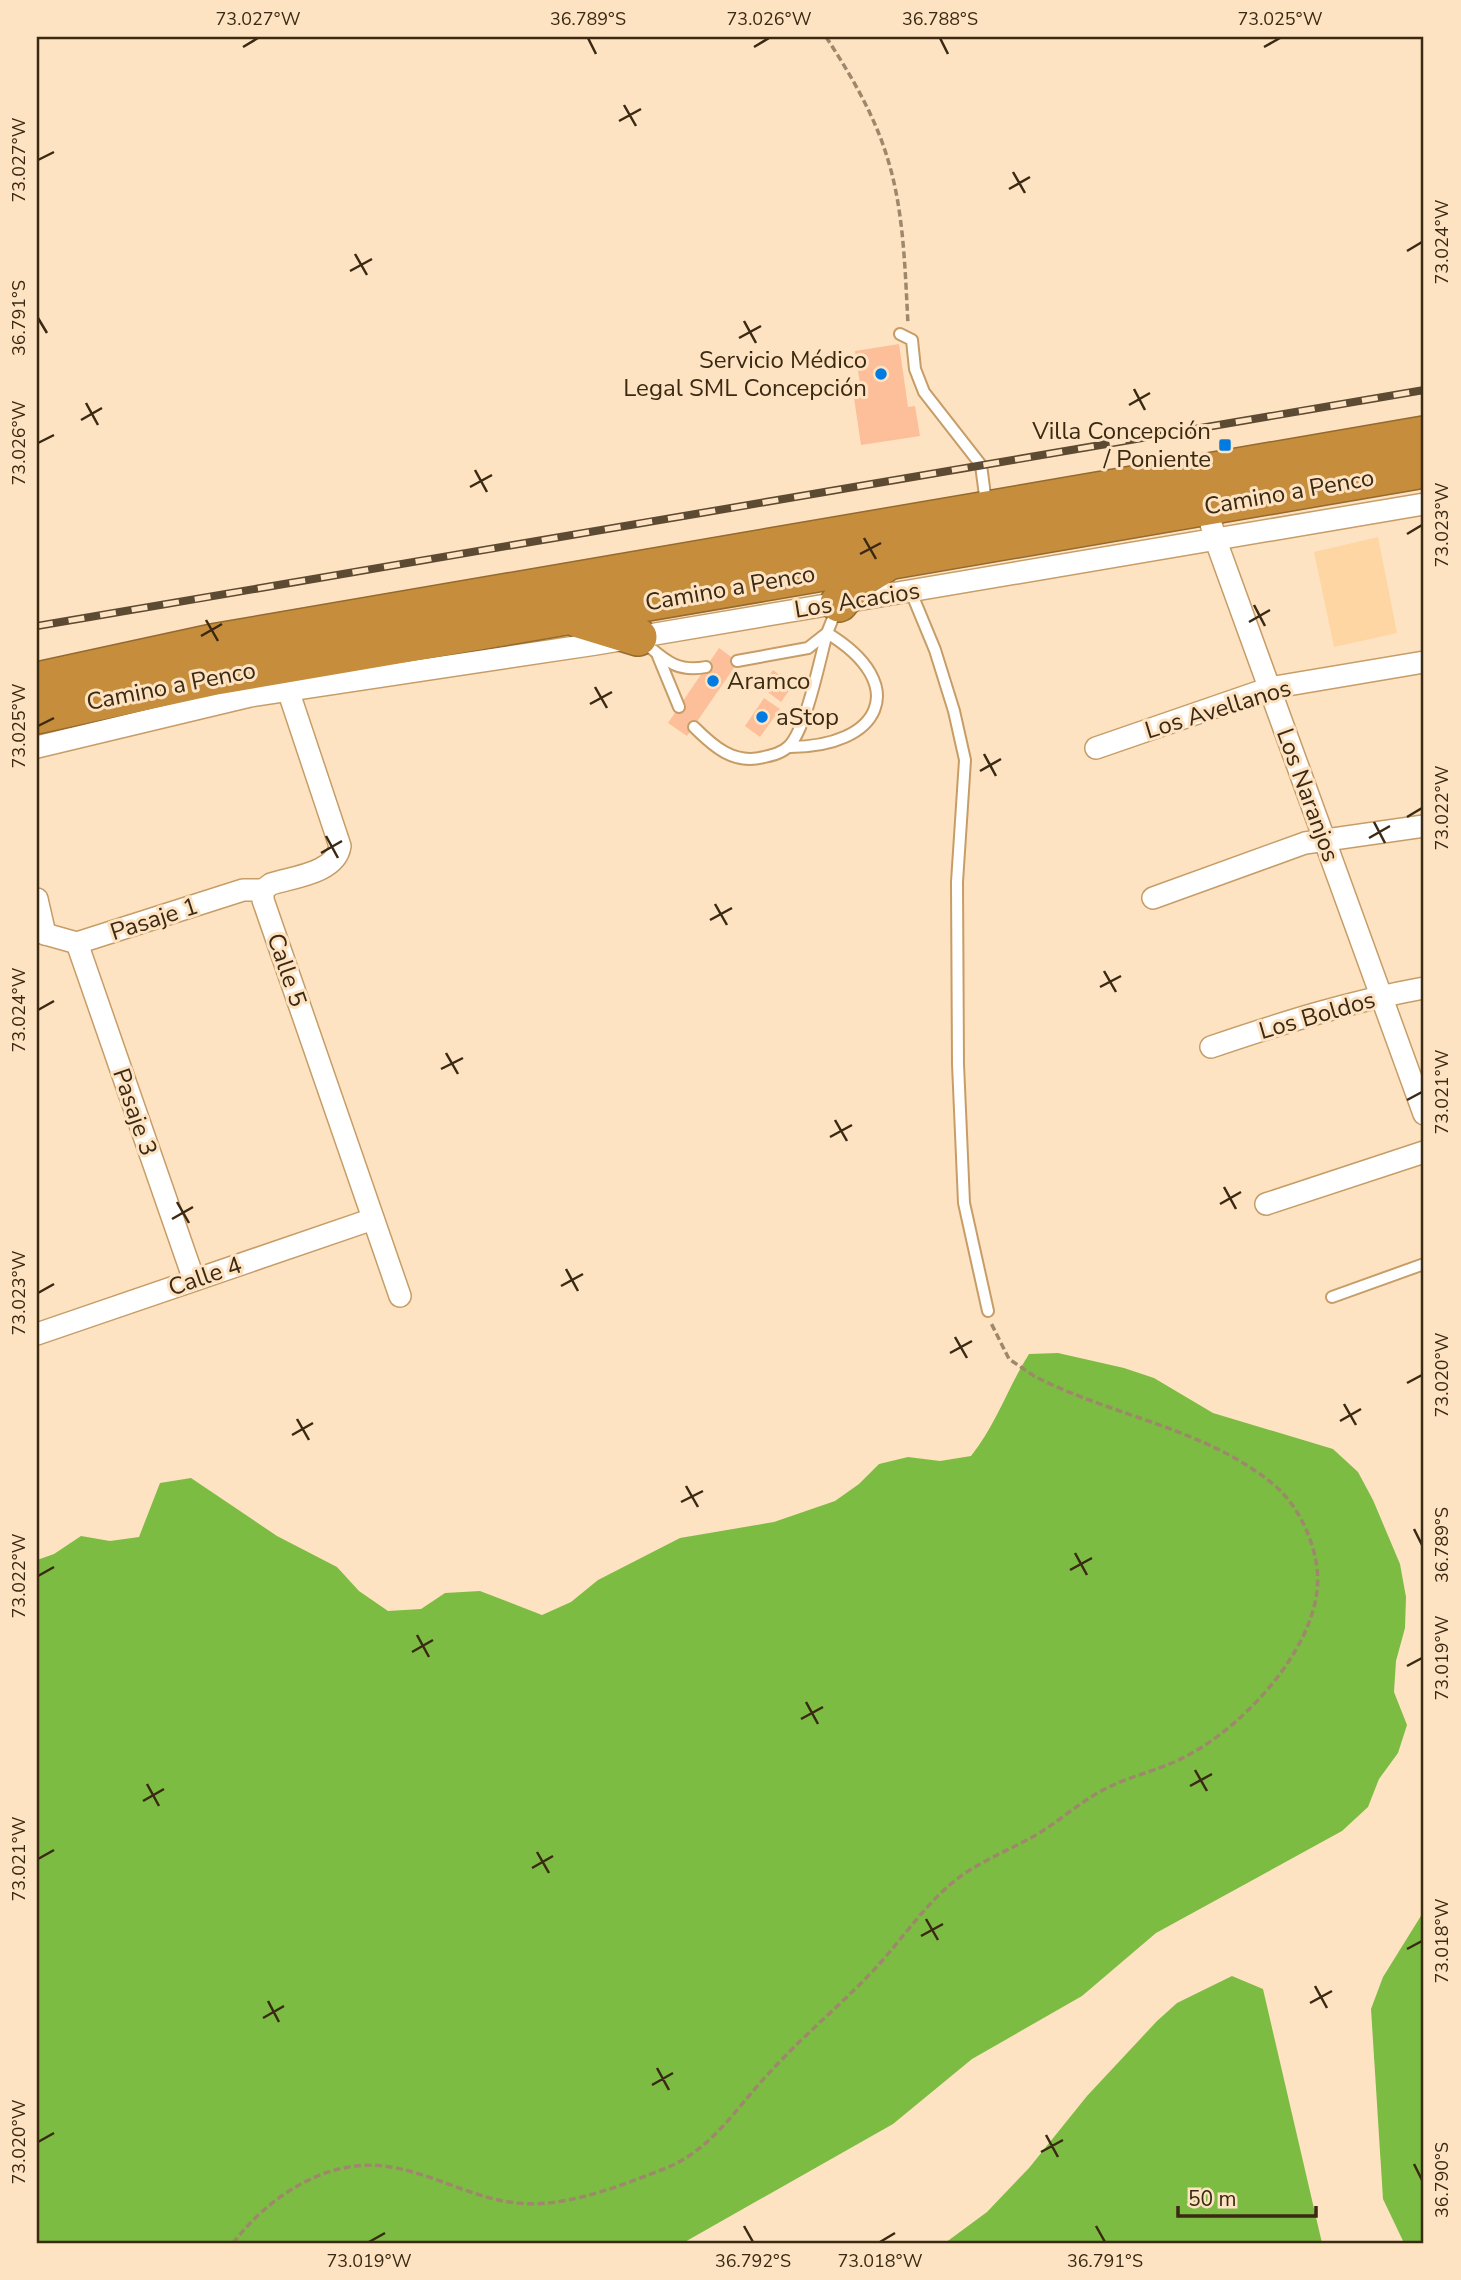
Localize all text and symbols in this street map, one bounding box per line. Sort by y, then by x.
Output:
text: 73.027°W [216,7,301,31]
text: 36.789°S [550,7,626,31]
text: 73.026°W [727,7,812,31]
text: 36.788°S [902,7,978,31]
text: 73.025°W [1238,7,1323,31]
text: 73.027°W [7,117,31,202]
text: 73.024°W [1430,199,1454,284]
text: 36.791°S [7,280,31,356]
place label: Servicio Médico Legal SML Concepción [623,344,867,404]
marker: Servicio Médico Legal SML Concepción [873,366,889,382]
text: 73.026°W [7,400,31,485]
place label: Villa Concepción / Poniente [1031,415,1211,475]
marker: Villa Concepción / Poniente [1217,437,1233,453]
street label: Camino a Penco [1202,461,1376,523]
text: 73.023°W [1430,482,1454,567]
street label: Camino a Penco [643,557,817,619]
street label: Los Acacios [792,574,922,626]
street label: Camino a Penco [84,654,258,718]
place label: Aramco [727,665,810,697]
street label: Los Avellanos [1141,672,1295,746]
marker: Aramco [705,673,721,689]
text: 73.025°W [7,683,31,768]
place label: aStop [776,701,839,733]
marker: aStop [754,709,770,725]
street label: Los Naranjos [1269,724,1347,866]
text: 73.022°W [1430,765,1454,850]
street label: Pasaje 1 [106,890,202,948]
street label: Calle 5 [260,929,314,1011]
text: 73.024°W [7,967,31,1052]
street label: Los Boldos [1255,983,1379,1047]
text: 73.021°W [1430,1049,1454,1134]
street label: Pasaje 3 [105,1064,165,1160]
street label: Calle 4 [164,1249,246,1303]
text: 73.023°W [7,1250,31,1335]
text: 73.020°W [1430,1332,1454,1417]
text: 36.789°S [1430,1507,1454,1583]
text: 73.022°W [7,1533,31,1618]
text: 73.019°W [1430,1615,1454,1700]
text: 73.021°W [7,1816,31,1901]
text: 73.018°W [1430,1898,1454,1983]
text: 73.020°W [7,2099,31,2184]
text: 36.790°S [1430,2142,1454,2218]
scale bar [1178,2175,1316,2219]
text: 50 m [1188,2185,1237,2213]
text: 73.019°W [327,2249,412,2273]
text: 36.792°S [715,2249,791,2273]
text: 73.018°W [838,2249,923,2273]
text: 36.791°S [1067,2249,1143,2273]

